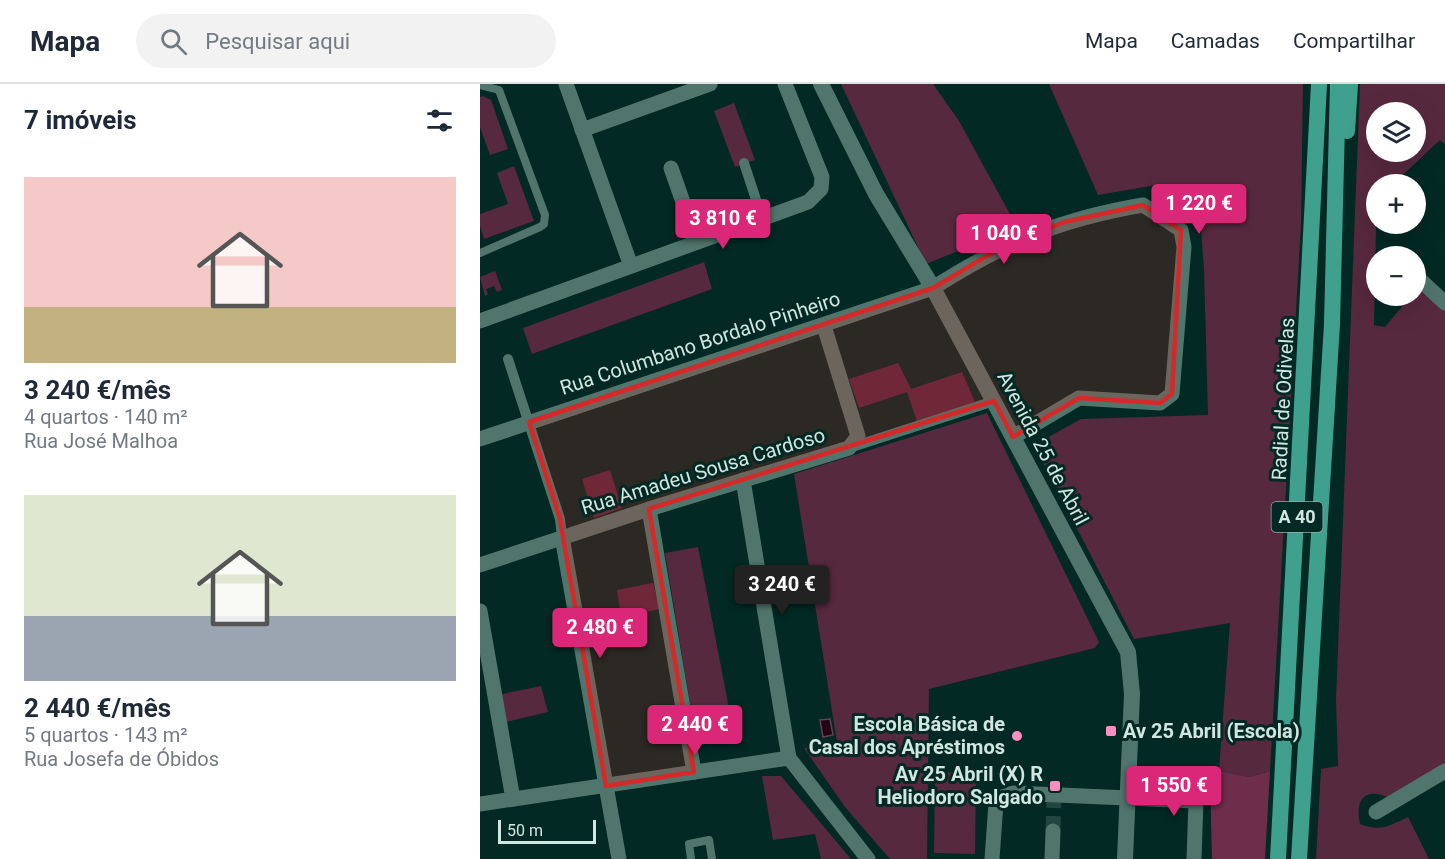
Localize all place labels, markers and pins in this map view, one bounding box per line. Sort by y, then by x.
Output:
pin: 1 220 € [1144,184,1254,235]
pin: 3 810 € [668,199,778,250]
pin: 1 040 € [949,214,1059,265]
pin: 3 240 € [727,565,837,616]
pin: 2 480 € [545,608,655,659]
pin: 2 440 € [640,705,750,756]
place label: Escola Básica de Casal dos Apréstimos [809,712,1005,759]
place label: Av 25 Abril (Escola) [1123,719,1300,743]
marker: Av 25 Abril (Escola) [1104,724,1118,738]
marker: Escola Básica de Casal dos Apréstimos [1010,729,1024,743]
place label: Av 25 Abril (X) R Heliodoro Salgado [877,762,1043,809]
pin: 1 550 € [1119,766,1229,817]
marker: Av 25 Abril (X) R Heliodoro Salgado [1048,779,1062,793]

